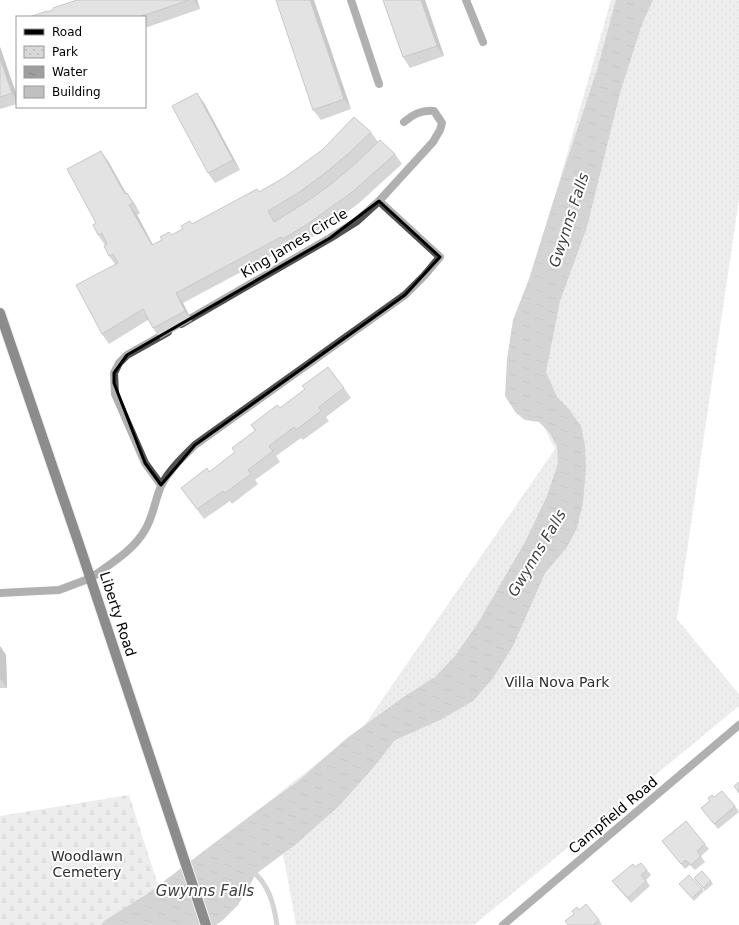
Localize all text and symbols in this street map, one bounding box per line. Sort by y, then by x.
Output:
legend [16,16,146,108]
text: Road [52,25,82,39]
text: Park [52,45,78,59]
text: Water [52,65,88,79]
text: Building [52,85,101,99]
water label: Gwynns Falls [545,170,593,270]
street label: King James Circle [238,205,350,281]
water label: Gwynns Falls [504,506,570,600]
street label: Liberty Road [97,570,139,658]
park label: Villa Nova Park [505,674,610,690]
street label: Campfield Road [565,773,661,857]
park label: Woodlawn Cemetery [51,848,123,880]
water label: Gwynns Falls [156,882,254,900]

